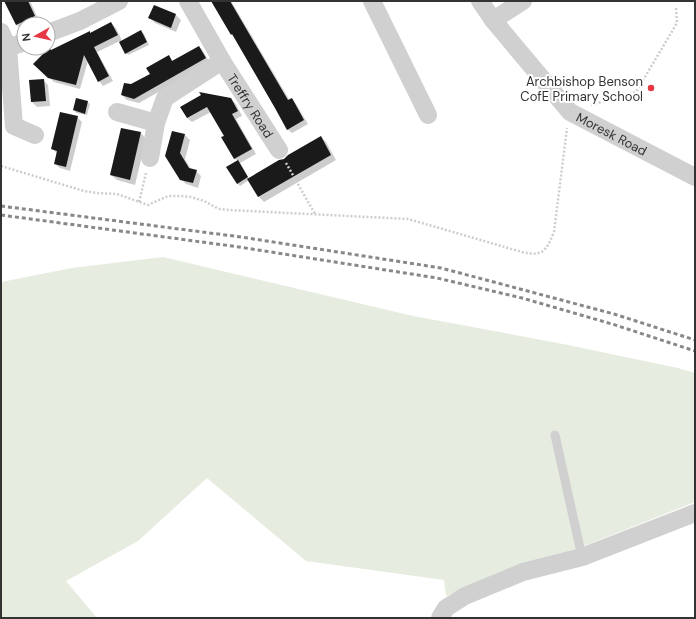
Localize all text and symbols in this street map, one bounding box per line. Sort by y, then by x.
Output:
north arrow [16,16,56,56]
text: N [19,32,34,42]
street label: Treffry Road [223,71,277,141]
place label: Archbishop Benson CofE Primary School [520,73,643,105]
marker: Archbishop Benson CofE Primary School [646,83,656,93]
street label: Moresk Road [573,109,650,160]

